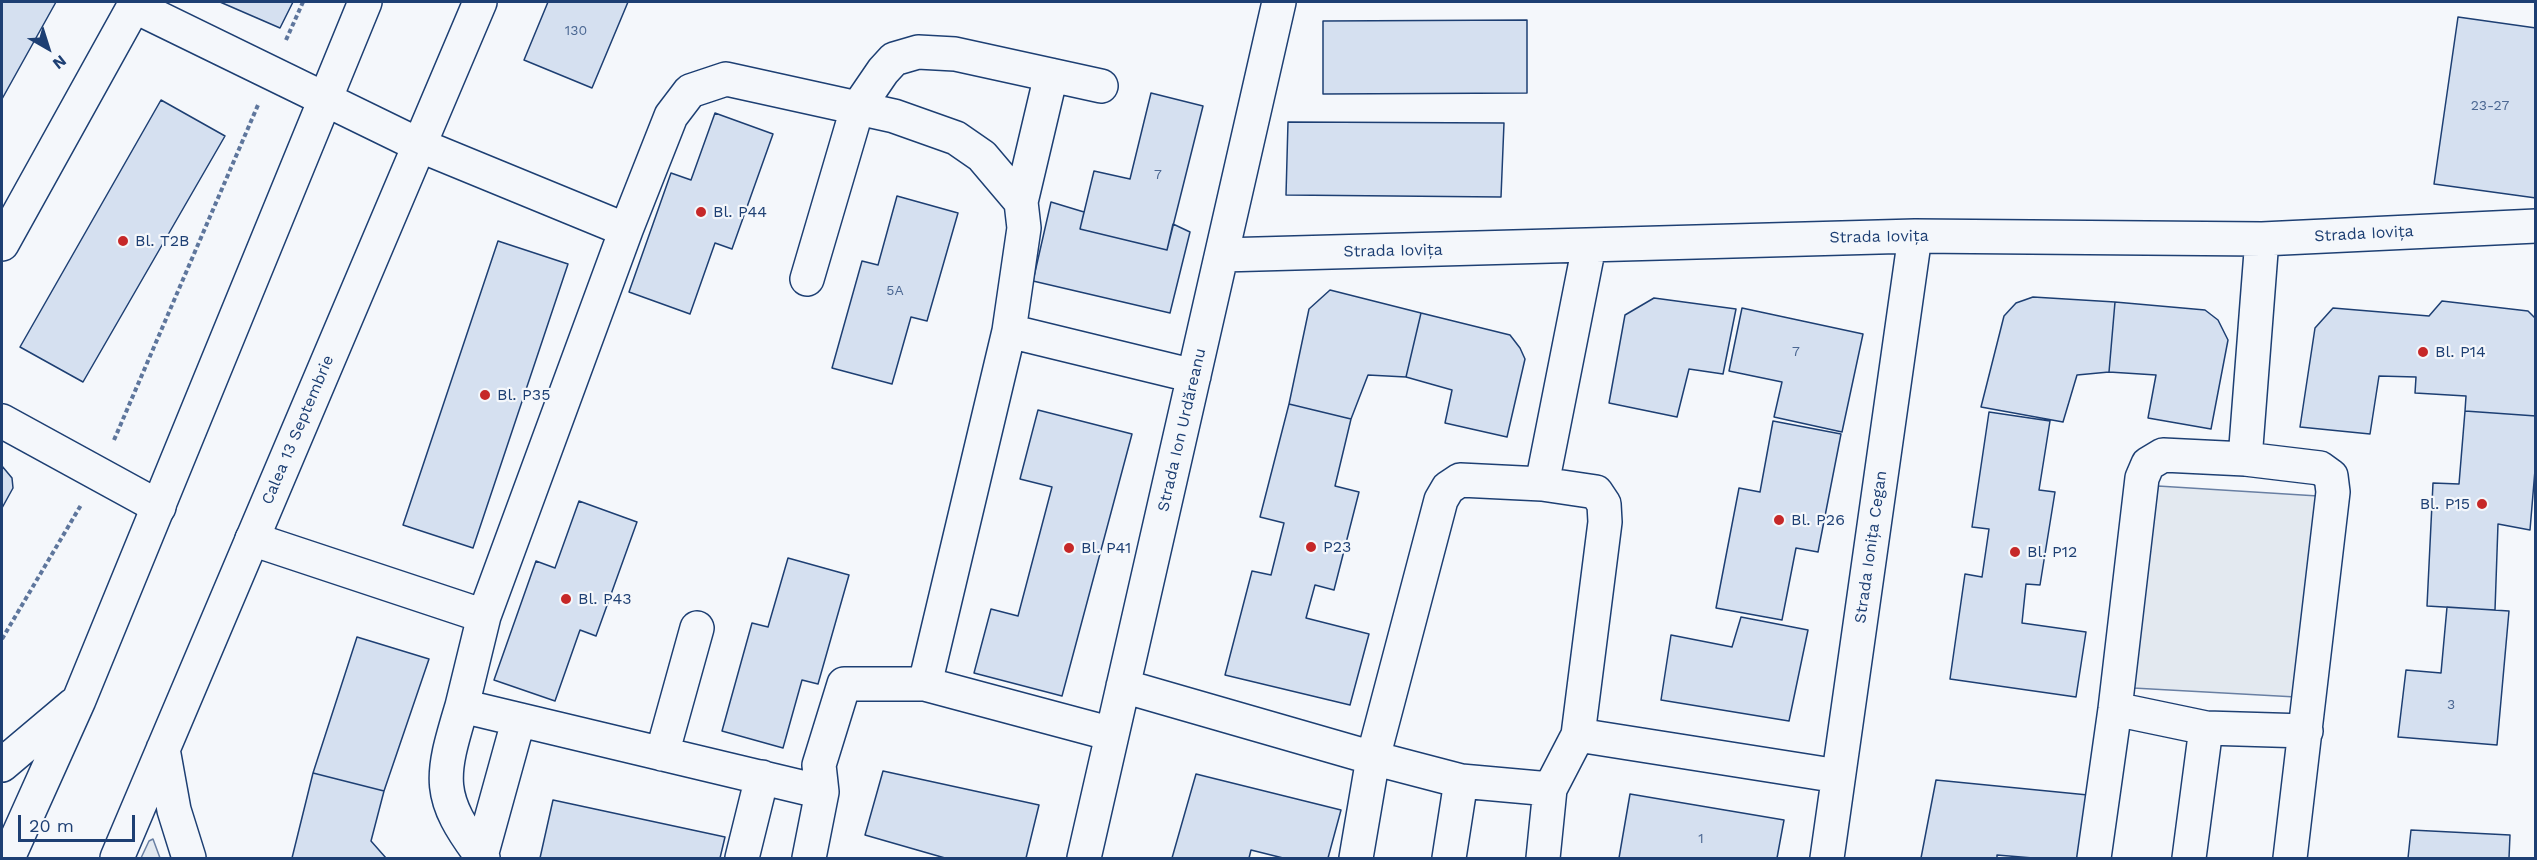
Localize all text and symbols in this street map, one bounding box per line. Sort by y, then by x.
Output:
north arrow [18,18,78,78]
house number: 130 [565,23,587,39]
text: N [49,51,70,73]
house number: 23-27 [2471,98,2509,114]
house number: 7 [1154,167,1162,183]
place label: Bl. P44 [713,202,767,222]
marker: Bl. P44 [694,205,708,219]
street label: Strada Iovița [2314,222,2414,246]
street label: Strada Iovița [1829,227,1929,247]
place label: Bl. T2B [135,231,189,251]
marker: Bl. T2B [116,234,130,248]
street label: Strada Iovița [1343,241,1443,261]
house number: 5A [886,283,904,299]
place label: Bl. P14 [2435,342,2486,362]
house number: 7 [1792,344,1800,360]
marker: Bl. P14 [2416,345,2430,359]
street label: Strada Ion Urdăreanu [1154,346,1210,514]
street label: Calea 13 Septembrie [258,352,338,508]
place label: Bl. P35 [497,385,550,405]
marker: Bl. P35 [478,388,492,402]
street label: Strada Ionița Cegan [1851,469,1891,625]
place label: Bl. P15 [2420,494,2470,514]
marker: Bl. P15 [2475,497,2489,511]
place label: Bl. P26 [1791,510,1845,530]
marker: Bl. P26 [1772,513,1786,527]
place label: P23 [1323,537,1351,557]
place label: Bl. P41 [1081,538,1131,558]
marker: P23 [1304,540,1318,554]
marker: Bl. P41 [1062,541,1076,555]
place label: Bl. P12 [2027,542,2077,562]
marker: Bl. P12 [2008,545,2022,559]
place label: Bl. P43 [578,589,632,609]
marker: Bl. P43 [559,592,573,606]
house number: 3 [2447,697,2455,713]
scale bar [21,803,138,841]
text: 20 m [29,815,74,836]
house number: 1 [1698,831,1704,847]

